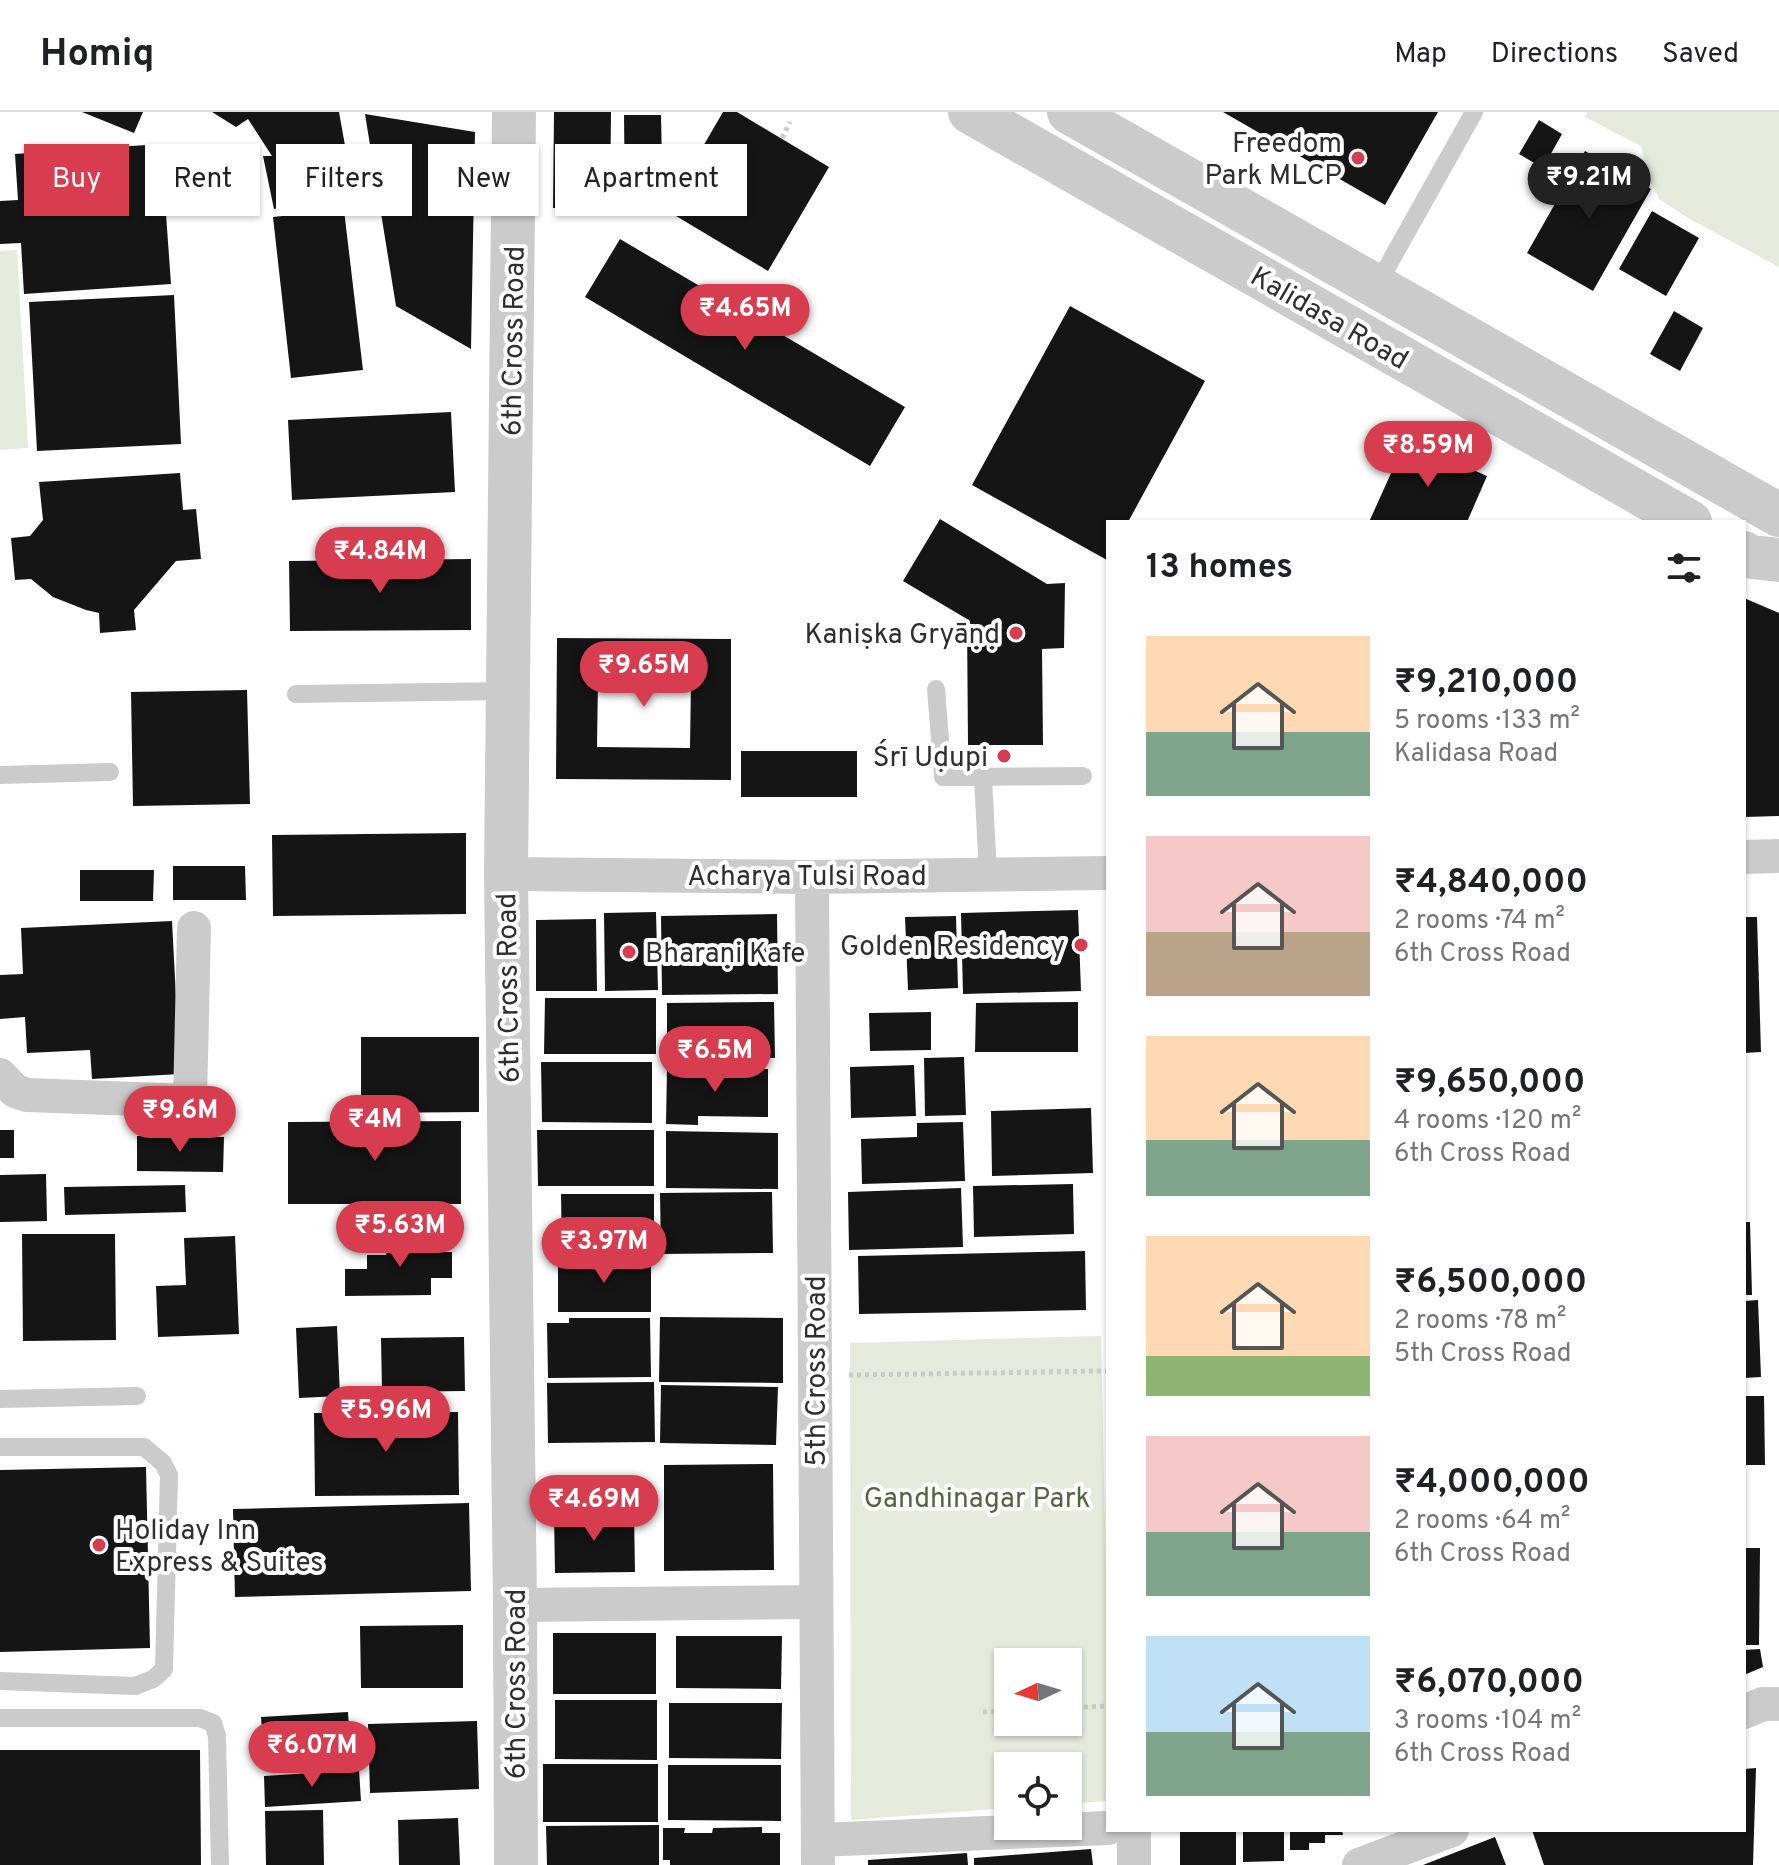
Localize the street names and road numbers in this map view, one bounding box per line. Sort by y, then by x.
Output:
street label: 6th Cross Road [495,246,535,437]
street label: Kalidasa Road [1243,260,1414,379]
street label: Acharya Tulsi Road [687,860,927,896]
street label: 6th Cross Road [490,892,530,1083]
street label: 5th Cross Road [800,1275,836,1467]
street label: 6th Cross Road [500,1589,536,1779]

